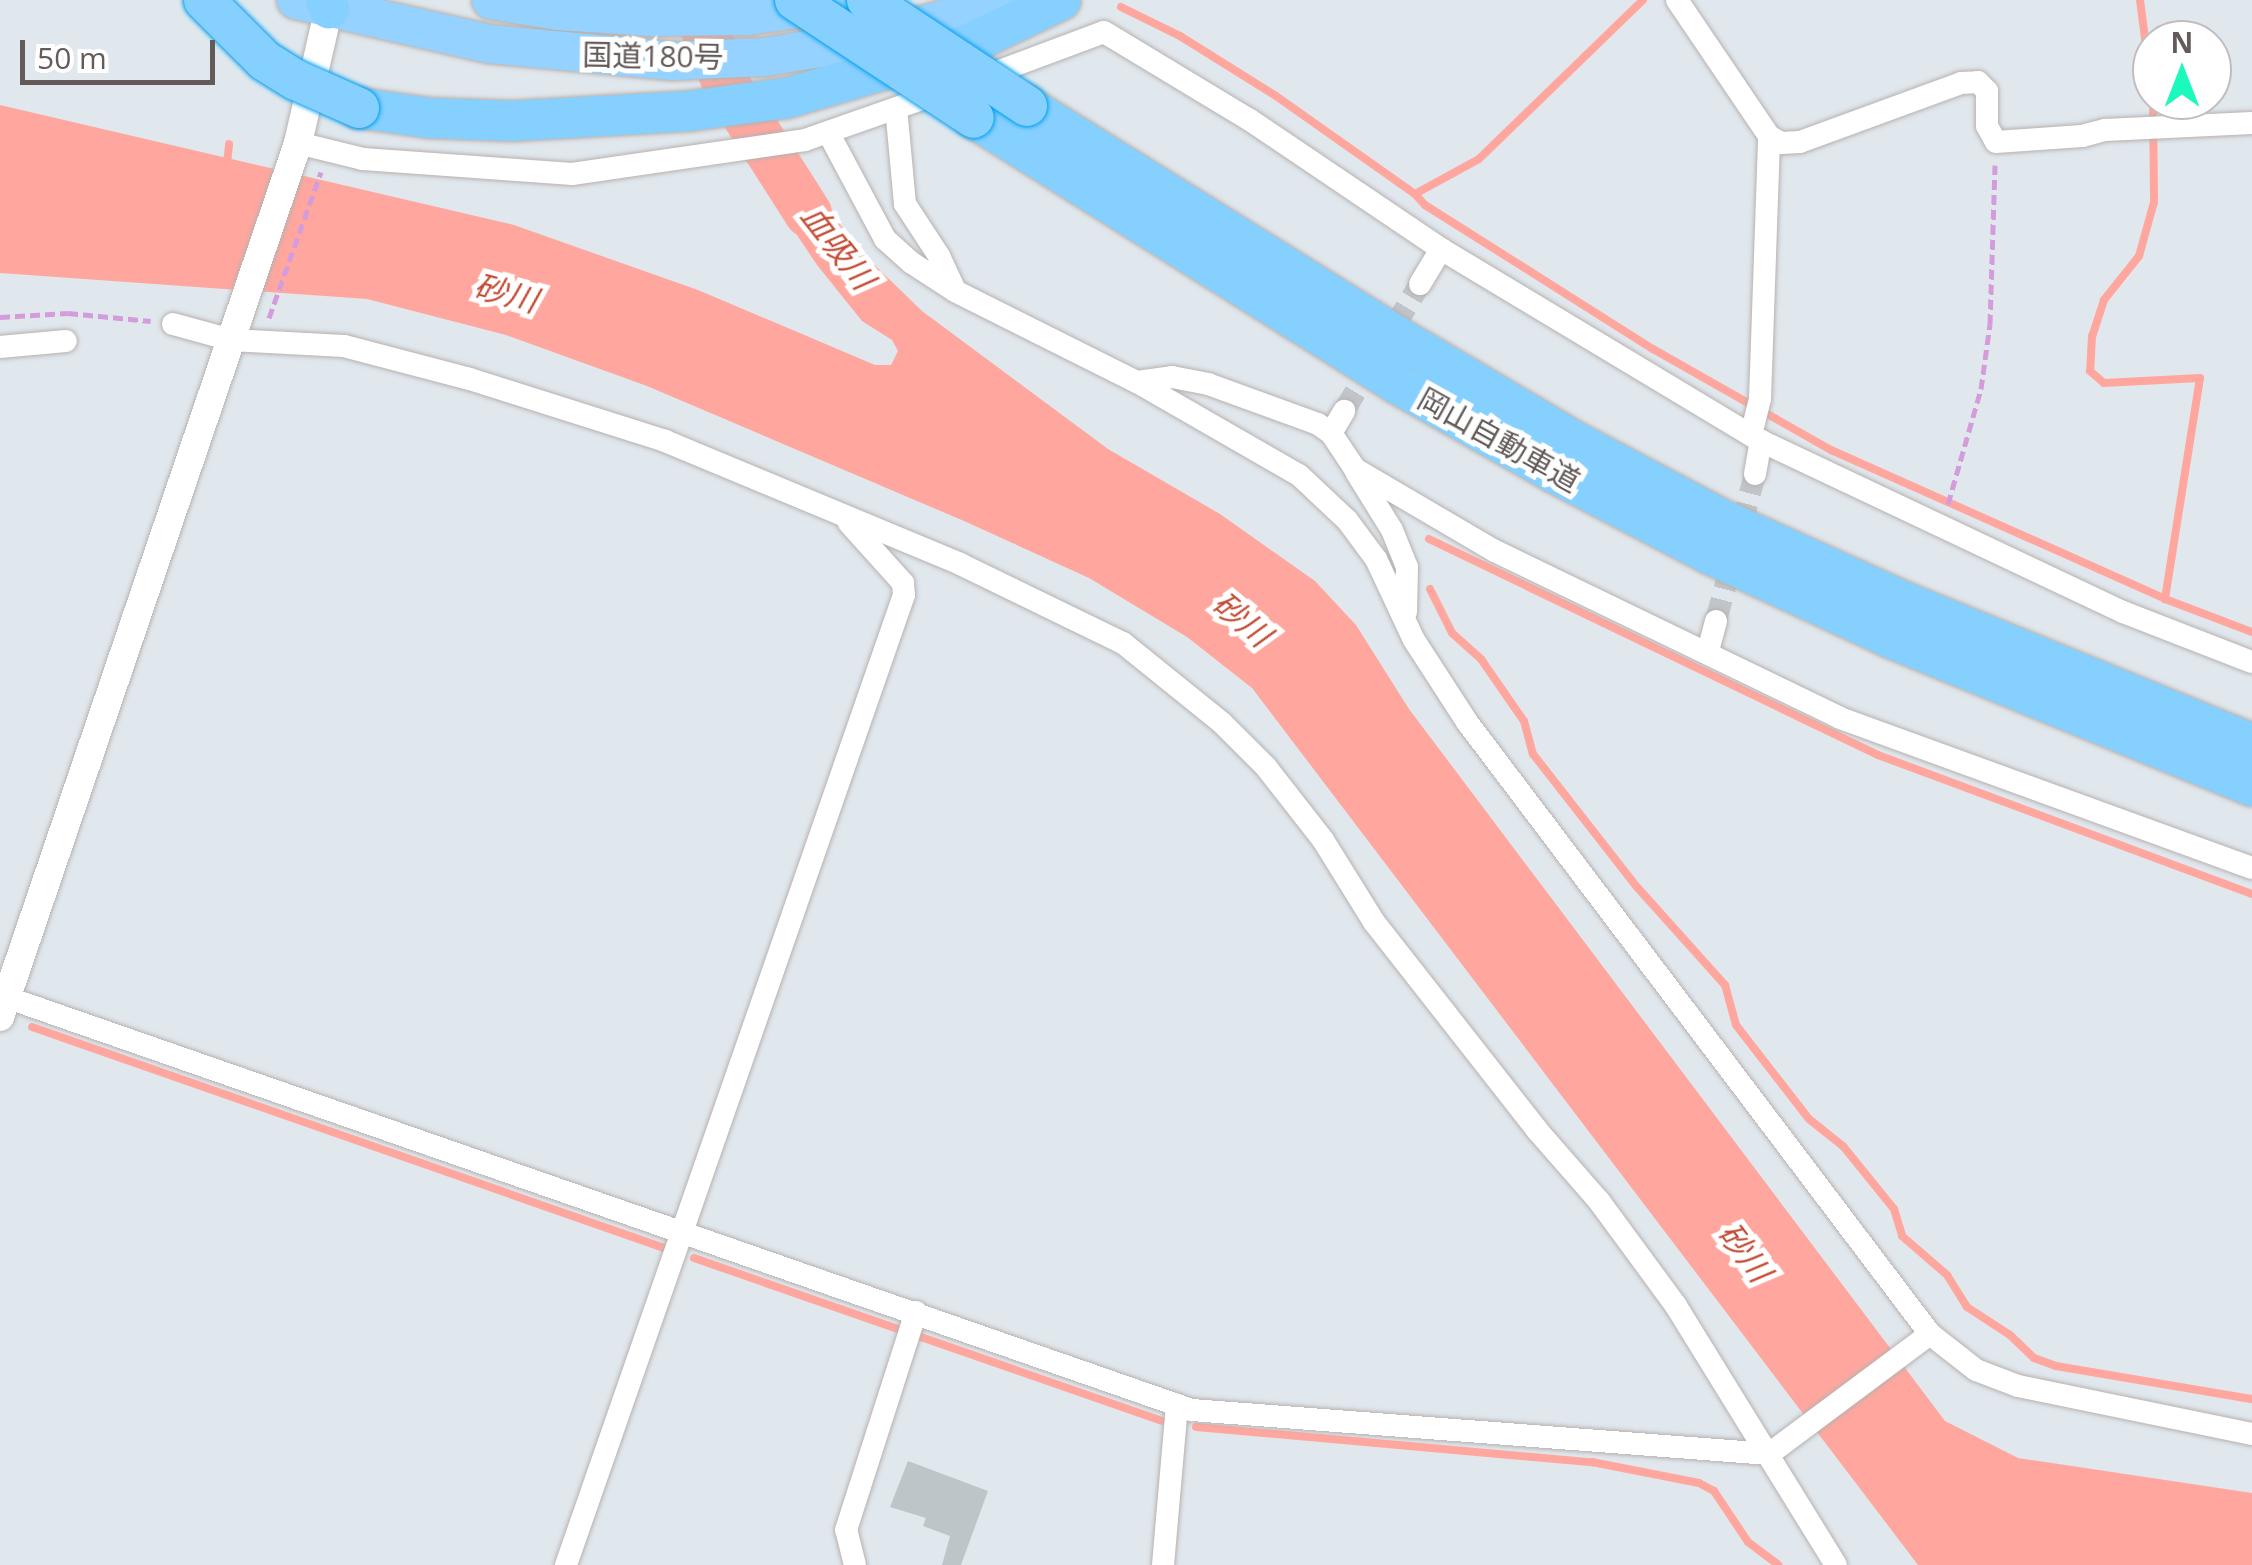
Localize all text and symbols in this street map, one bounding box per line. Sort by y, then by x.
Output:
scale bar [25,20,220,82]
north arrow [2132,20,2232,120]
text: N [2171,23,2193,61]
text: 50 m [37,37,107,78]
street label: 国道180号 [582,37,724,75]
water label: 血吸川 [793,197,883,297]
water label: 砂川 [470,266,542,320]
street label: 岡山自動車道 [1412,381,1586,499]
water label: 砂川 [1205,584,1279,654]
water label: 砂川 [1710,1215,1780,1289]

